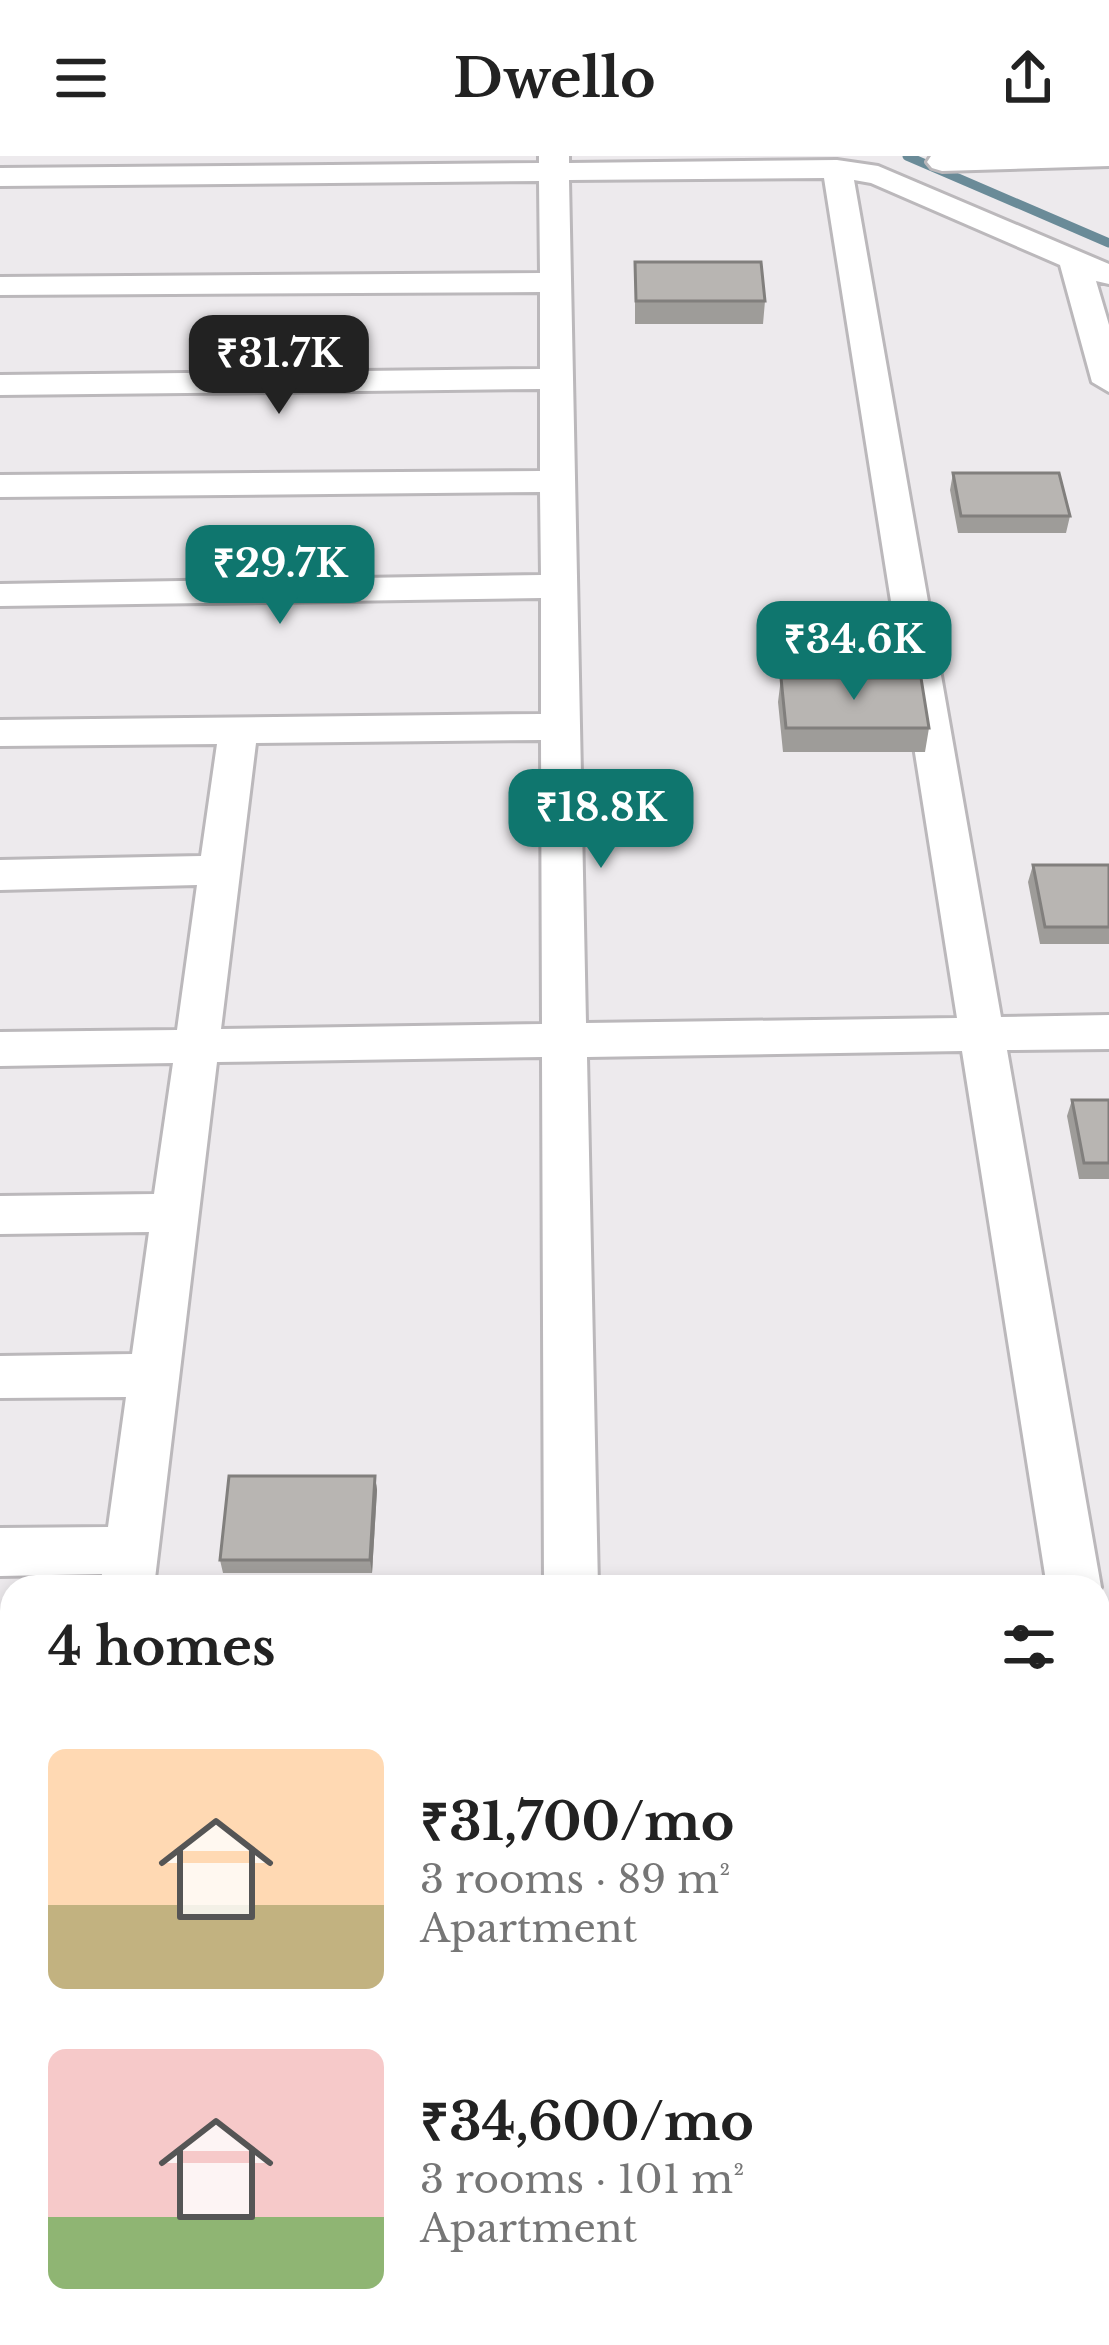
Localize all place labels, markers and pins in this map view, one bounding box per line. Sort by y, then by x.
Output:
pin: ₹31.7K [181,315,377,417]
pin: ₹29.7K [182,525,378,627]
pin: ₹34.6K [756,601,952,703]
pin: ₹18.8K [503,769,699,871]

